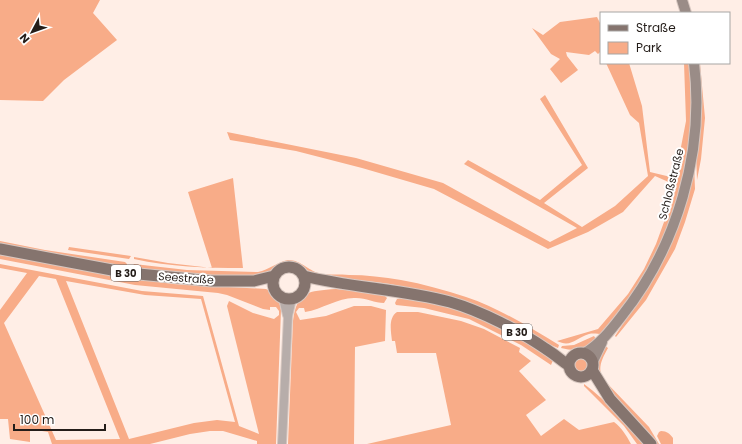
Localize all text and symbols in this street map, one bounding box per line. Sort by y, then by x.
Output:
north arrow [12,12,52,52]
legend [600,12,730,64]
text: Straße [636,19,676,36]
text: N [16,30,33,47]
text: Park [636,39,663,56]
street label: Schloßstraße [654,146,688,221]
road number: B 30 [111,265,141,281]
street label: Seestraße [158,268,215,288]
road number: B 30 [502,324,532,340]
scale bar [14,406,105,432]
text: 100 m [20,411,54,428]

